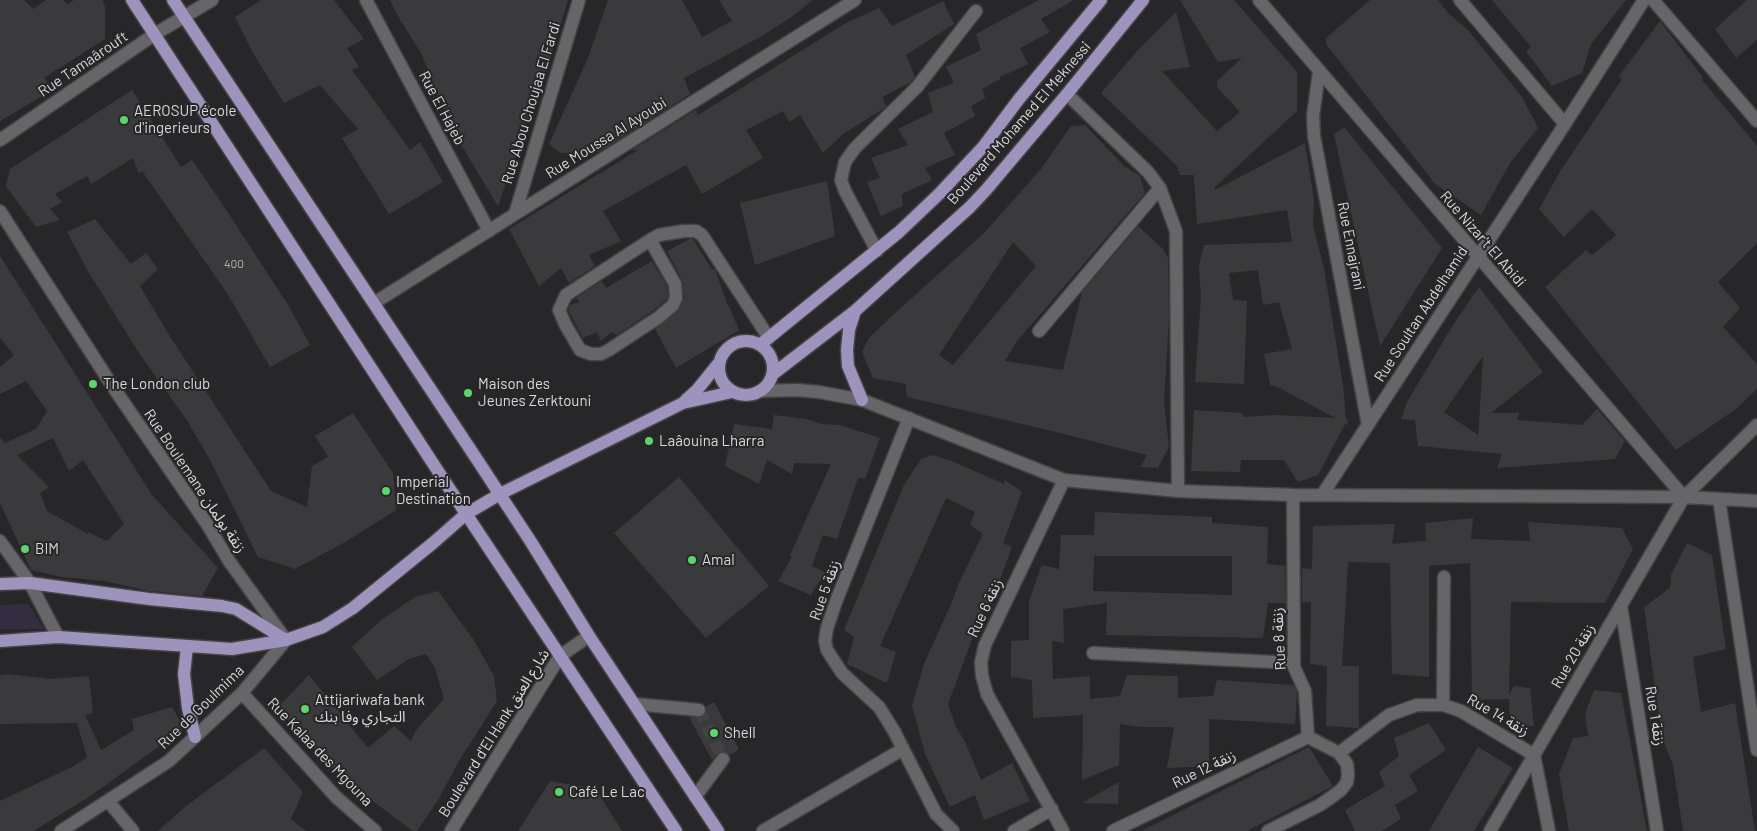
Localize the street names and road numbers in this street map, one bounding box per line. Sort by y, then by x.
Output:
street label: Rue Abou Choujaa El Fardi [498,20,564,186]
street label: Rue Tamaârouft [35,27,131,101]
street label: Boulevard Mohamed El Meknessi [943,38,1095,208]
street label: Rue El Hajeb [415,68,469,148]
street label: Rue Moussa Al Ayoubi [542,93,670,183]
street label: Rue Nizar't El Abidi [1436,187,1530,291]
street label: Rue Ennajrani [1334,200,1368,292]
street label: Rue Soultan Abdelhamid [1370,243,1472,385]
street label: Rue Boulemane زنقة بولمان [140,406,250,556]
street label: Rue 5 زنقة [806,557,844,623]
street label: Rue 6 زنقة [964,576,1006,640]
street label: Rue 8 زنقة [1268,607,1290,671]
street label: Rue 20 زنقة [1547,621,1599,691]
street label: Boulevard d'El Hank شارع العنق [435,646,553,820]
street label: Rue de Goulmima [154,661,248,753]
street label: Rue 1 زنقة [1641,685,1669,747]
street label: Rue 14 زنقة [1464,690,1532,740]
street label: Rue Kalaa des Mgouna [264,694,376,810]
street label: Rue 12 زنقة [1169,746,1239,792]

